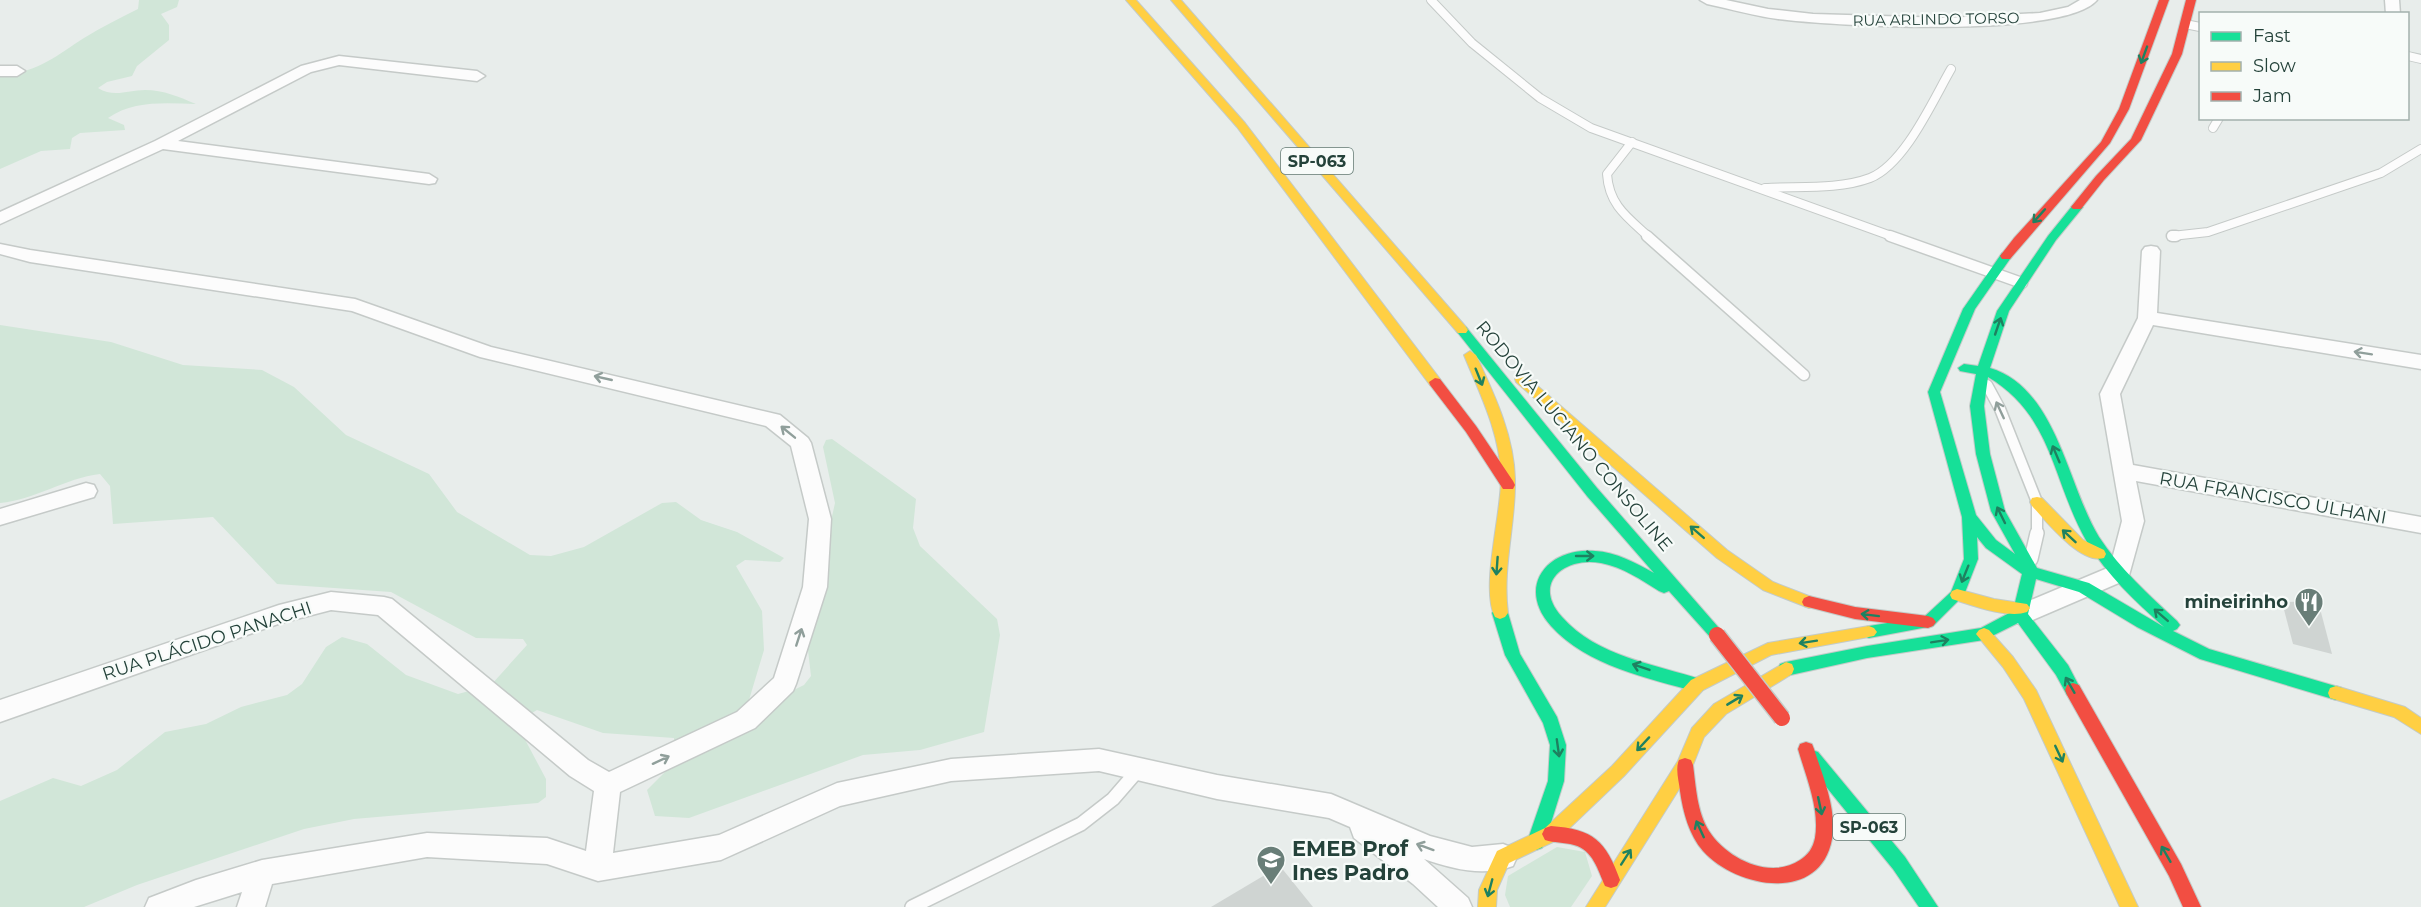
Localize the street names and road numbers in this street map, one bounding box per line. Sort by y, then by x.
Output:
street label: RUA ARLINDO TORSO [1852,8,2020,30]
road number: SP-063 [1281,148,1353,174]
street label: RODOVIA LUCIANO CONSOLINE [1471,316,1677,556]
street label: RUA FRANCISCO ULHANI [2158,467,2388,529]
street label: RUA PLÁCIDO PANACHI [100,597,314,685]
road number: SP-063 [1833,814,1905,840]

